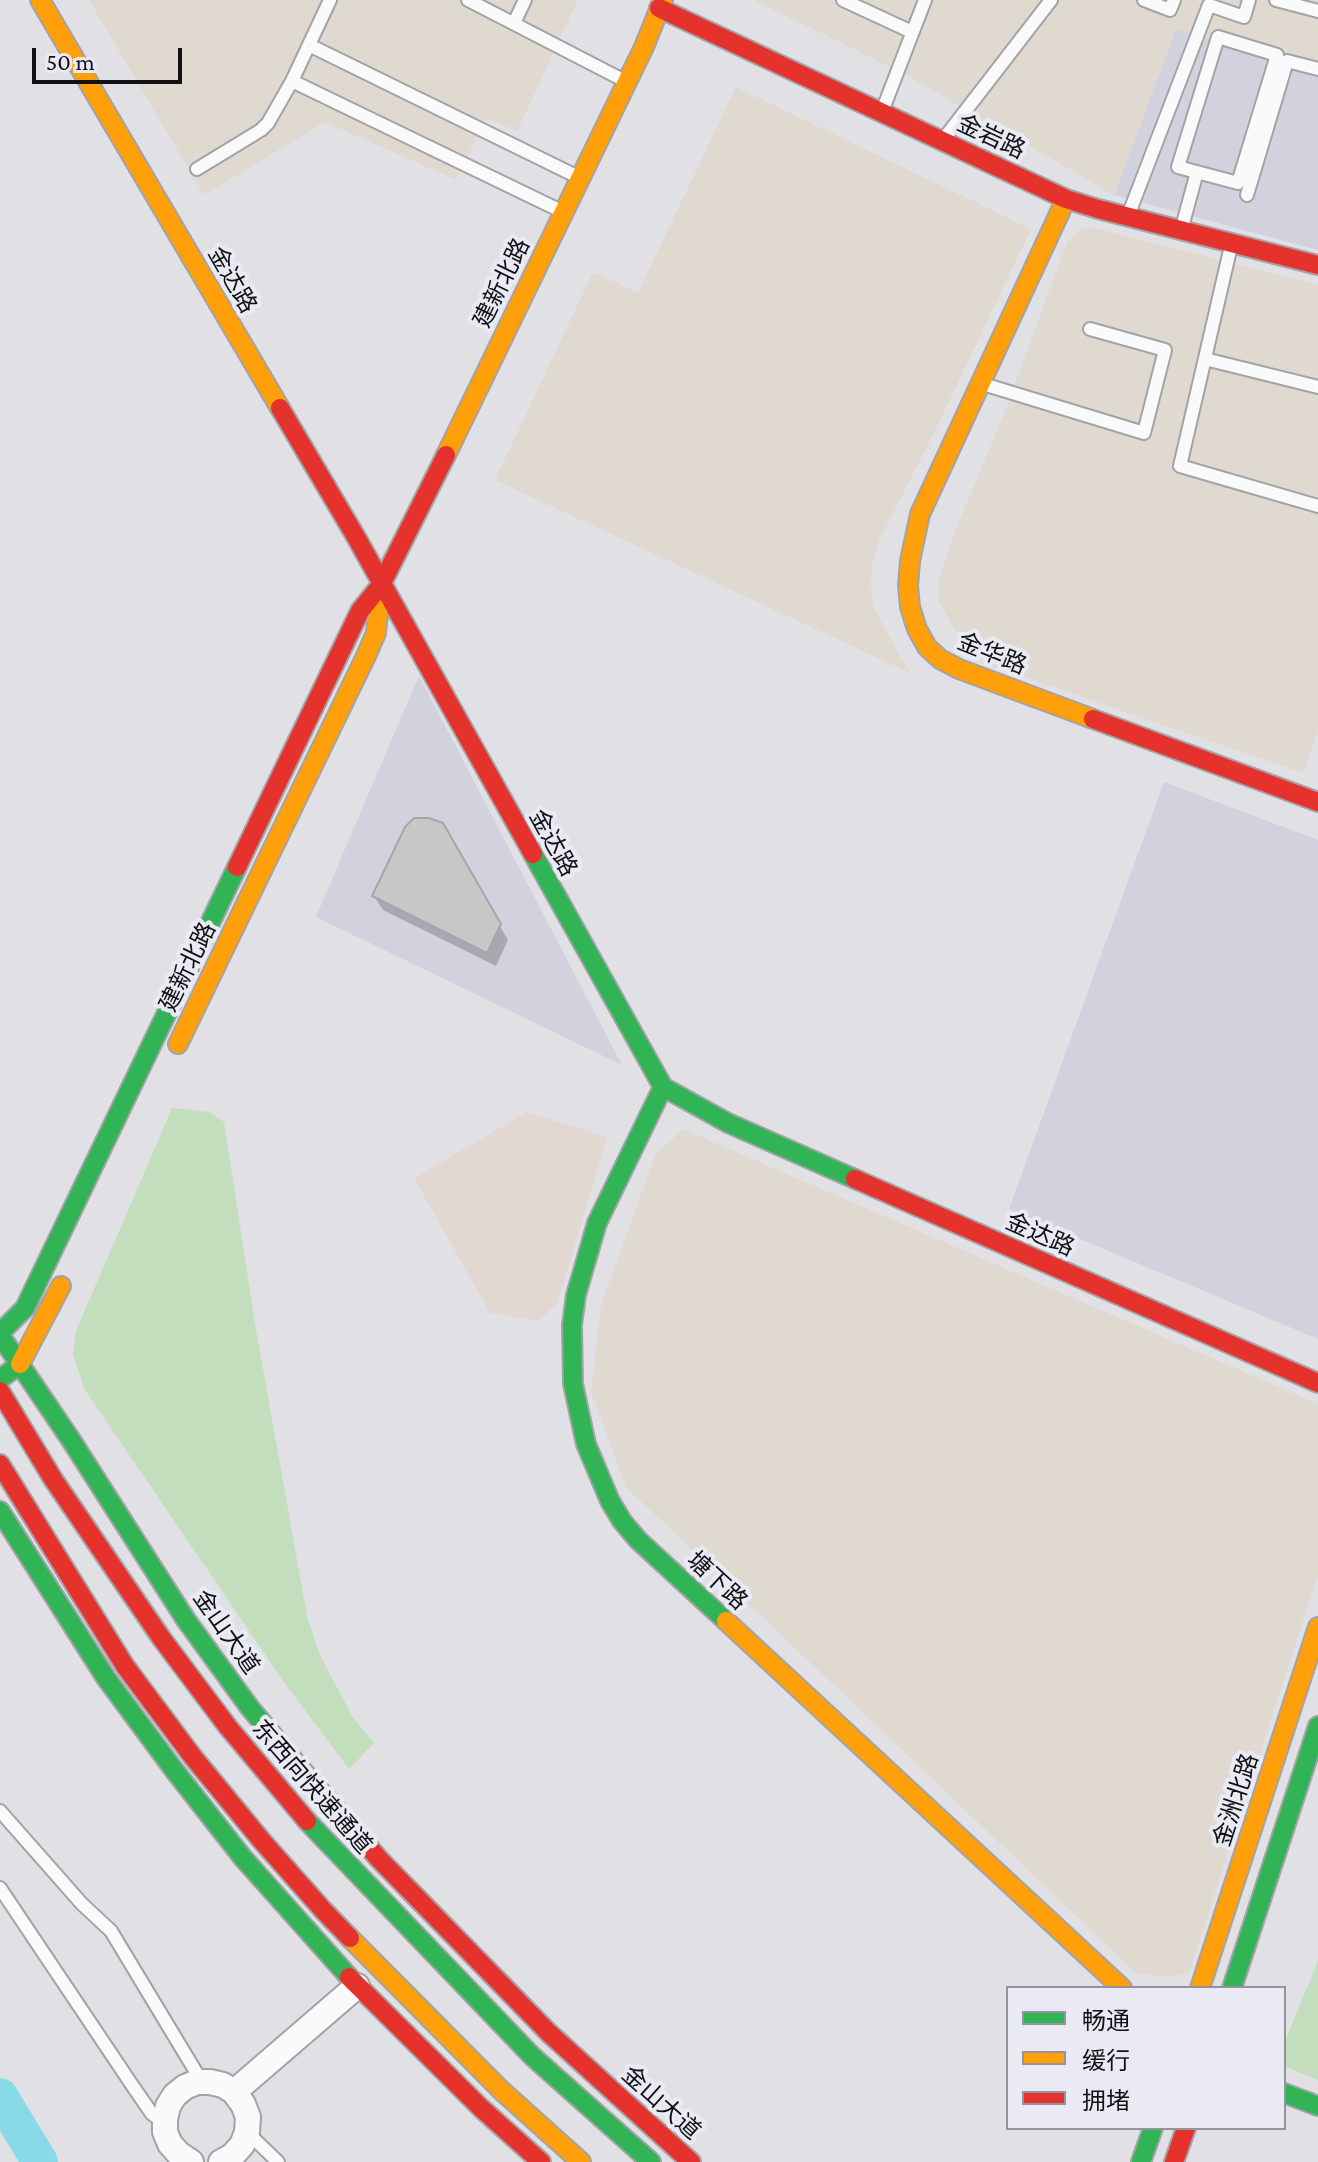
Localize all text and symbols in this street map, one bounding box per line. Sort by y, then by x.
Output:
scale bar [36,32,186,82]
text: 50 m [46,48,95,75]
street label: 金岩路 [952,109,1030,165]
street label: 建新北路 [468,234,536,332]
street label: 金达路 [202,242,262,318]
street label: 金华路 [953,627,1031,681]
street label: 金达路 [523,805,583,881]
street label: 建新北路 [154,918,222,1016]
street label: 金达路 [1001,1207,1079,1263]
street label: 塘下路 [681,1546,753,1616]
street label: 金山大道 [187,1584,265,1680]
street label: 东西向快速通道 [246,1714,378,1860]
street label: 金洲北路 [1207,1750,1265,1850]
legend [1006,1986,1286,2130]
text: 畅通 [1082,2007,1130,2034]
text: 缓行 [1082,2047,1130,2074]
street label: 金山大道 [616,2060,706,2146]
text: 拥堵 [1082,2087,1130,2114]

